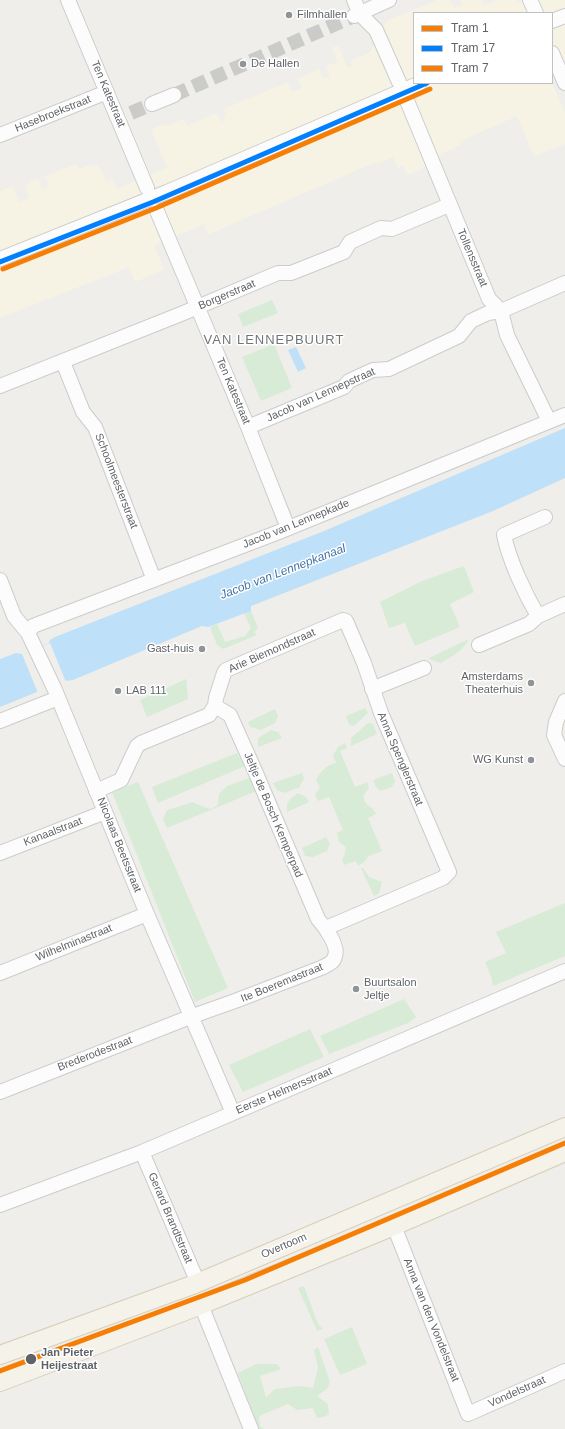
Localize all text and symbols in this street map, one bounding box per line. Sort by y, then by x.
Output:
place label: Filmhallen [297,8,347,22]
marker: Filmhallen [284,10,294,20]
legend [413,12,553,84]
text: Tram 1 [451,21,489,35]
text: Tram 17 [451,41,495,55]
place label: De Hallen [251,57,299,71]
street label: Ten Katestraat [88,59,128,129]
marker: De Hallen [238,59,248,69]
text: Tram 7 [451,61,489,75]
street label: Hasebroekstraat [13,93,93,135]
street label: Tollensstraat [454,227,490,289]
street label: Borgerstraat [197,277,257,313]
district label: VAN LENNEPBUURT [204,332,344,348]
street label: Ten Katestraat [213,356,253,426]
street label: Jacob van Lennepstraat [265,365,377,425]
street label: Schoolmeesterstraat [92,432,140,530]
street label: Jacob van Lennepkade [241,497,351,551]
water label: Jacob van Lennepkanaal [218,541,348,603]
street label: Arie Biemondstraat [227,626,317,676]
place label: Gast-huis [147,642,194,656]
marker: Gast-huis [197,644,207,654]
place label: Amsterdams Theaterhuis [461,670,523,696]
marker: Amsterdams Theaterhuis [526,678,536,688]
place label: LAB 111 [126,684,167,698]
marker: LAB 111 [113,686,123,696]
street label: Anna Spenglerstraat [374,710,426,808]
street label: Jeltje de Bosch Kemperpad [241,751,305,879]
place label: WG Kunst [473,753,523,767]
marker: WG Kunst [526,755,536,765]
street label: Nicolaas Beetsstraat [94,796,144,894]
street label: Kanaalstraat [22,815,84,849]
street label: Wilhelminastraat [34,922,114,964]
street label: Ite Boeremastraat [239,961,325,1005]
place label: Buurtsalon Jeltje [364,976,417,1002]
marker: Buurtsalon Jeltje [351,984,361,994]
street label: Brederodestraat [56,1034,134,1074]
street label: Eerste Helmersstraat [234,1065,334,1117]
street label: Gerard Brandtstraat [145,1171,195,1265]
street label: Overtoom [259,1230,309,1262]
street label: Anna van den Vondelstraat [400,1256,462,1384]
place label: Jan Pieter Heijestraat [41,1346,97,1372]
marker: Jan Pieter Heijestraat [24,1352,38,1366]
street label: Vondelstraat [486,1374,548,1410]

